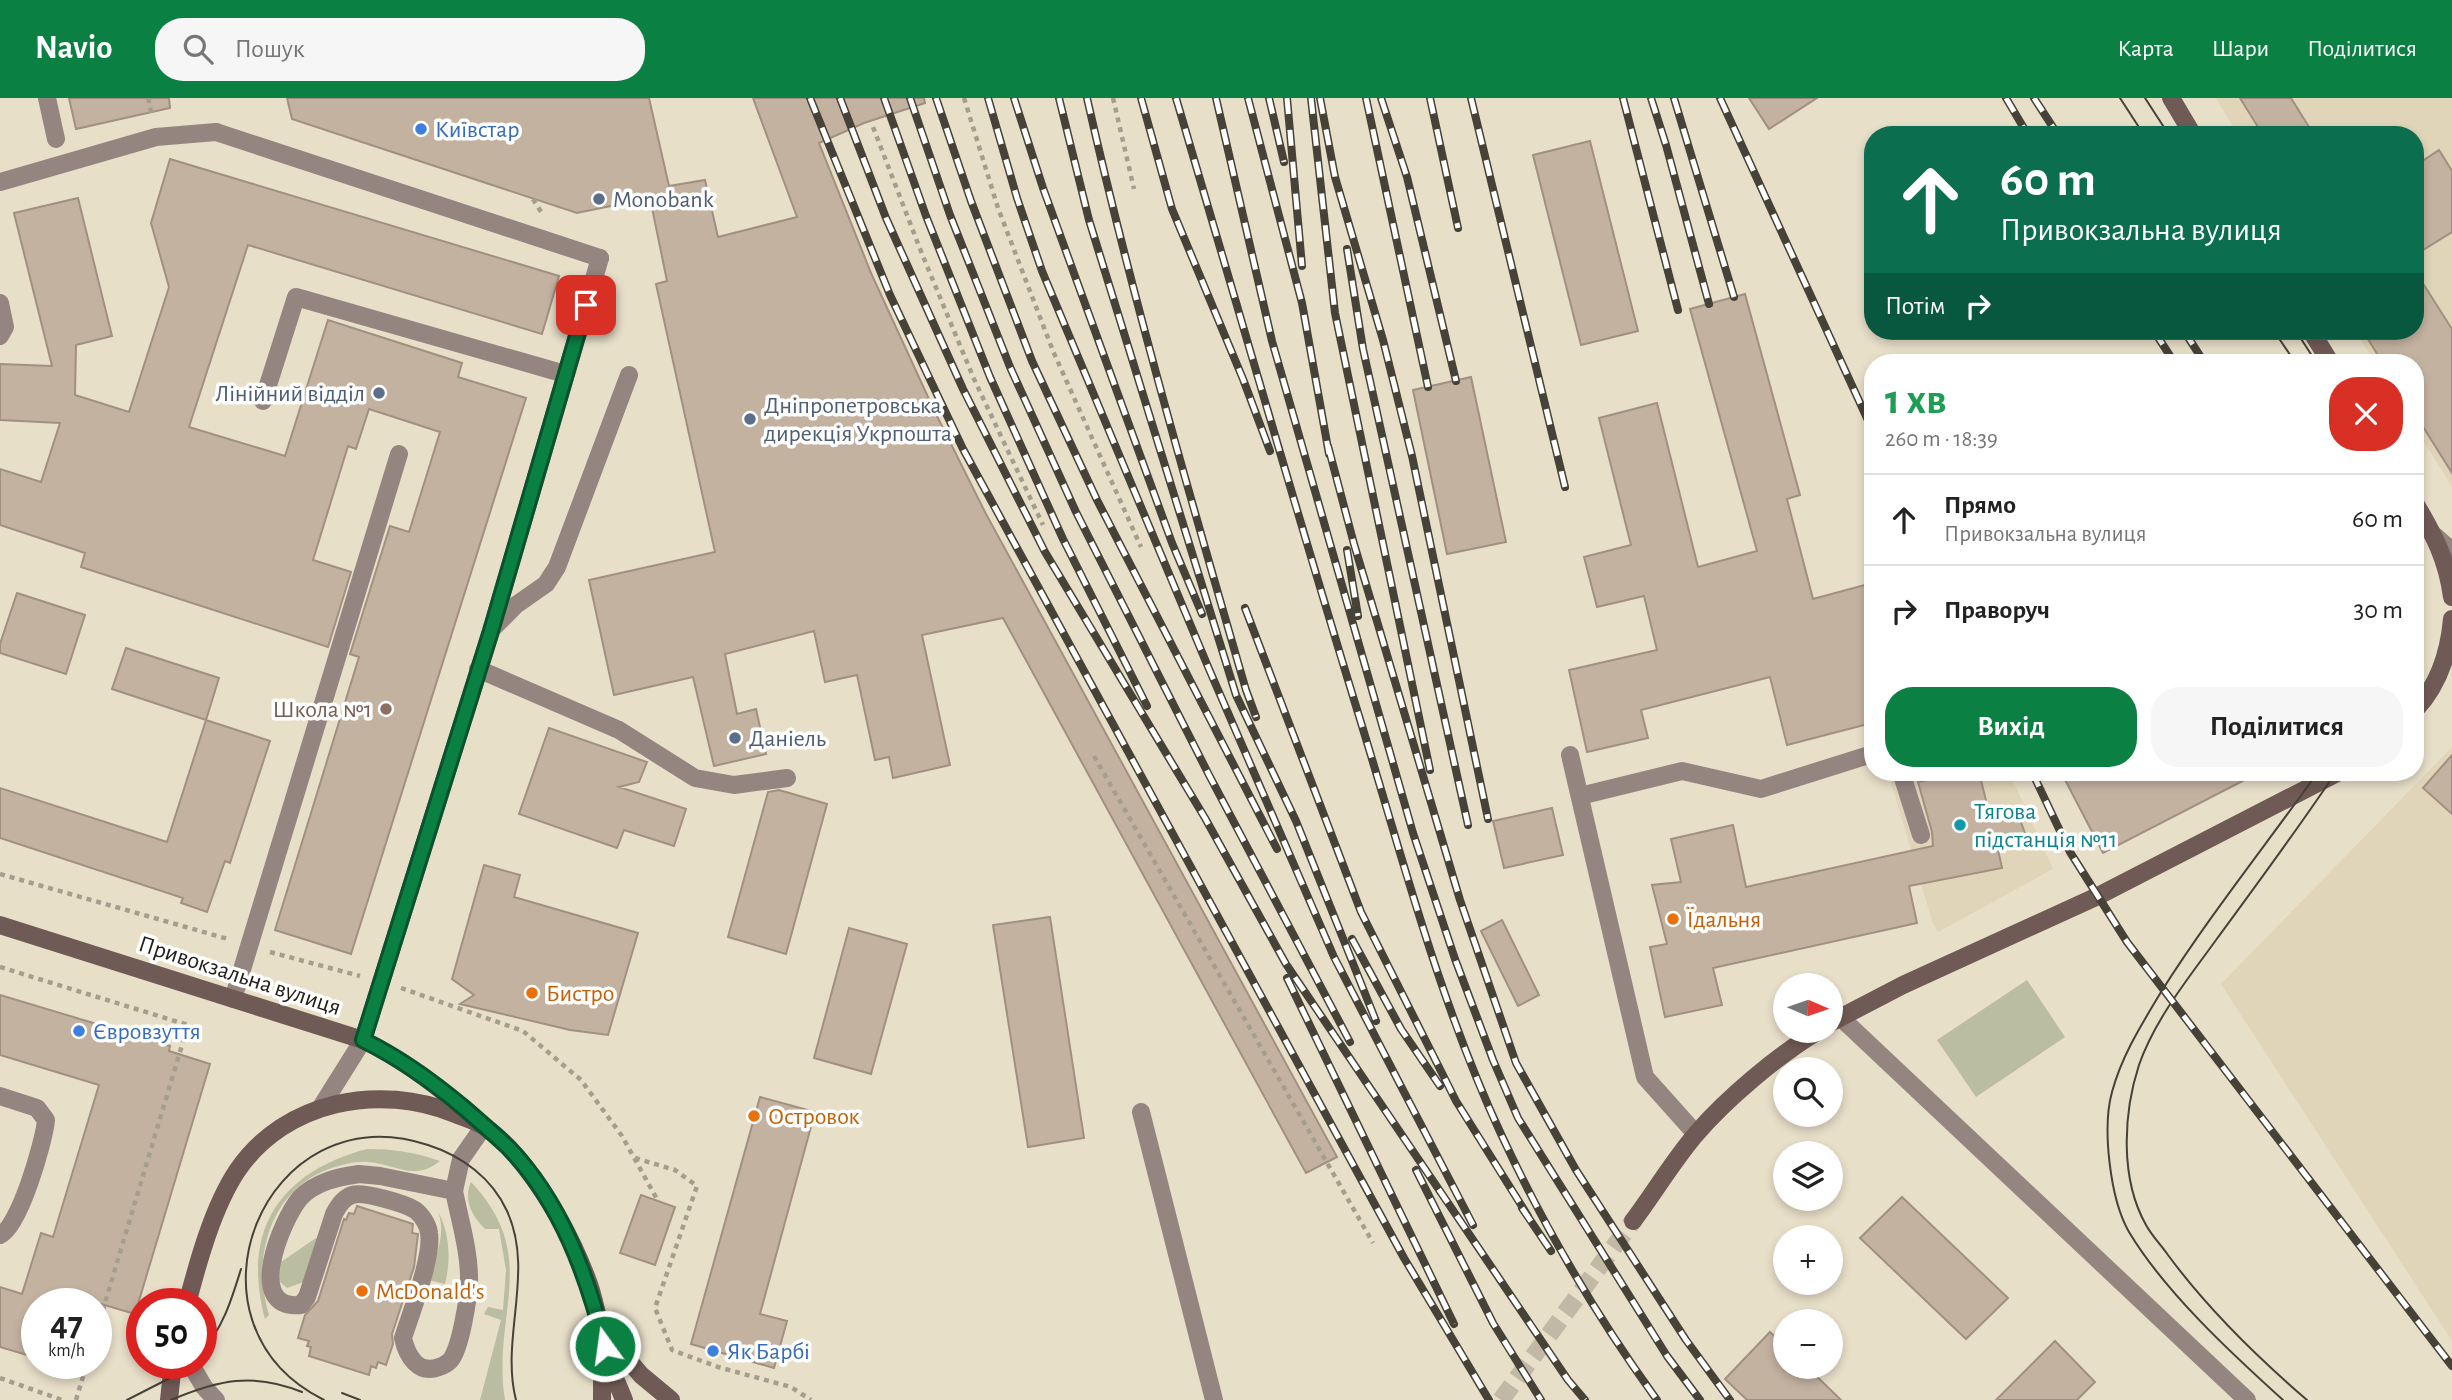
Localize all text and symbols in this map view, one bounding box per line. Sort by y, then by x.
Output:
search box [155,18,645,81]
icon: search [179,30,217,68]
text: Navio [35,32,113,65]
text: Пошук [235,36,305,62]
text: Карта [2117,37,2174,61]
text: Шари [2212,37,2269,61]
text: Поділитися [2307,37,2417,61]
place label: Київстар [435,118,519,142]
marker: Київстар [413,121,429,137]
icon: ahead [1885,154,1976,245]
text: 60 m [2000,156,2096,205]
place label: Monobank [613,188,714,212]
marker: Monobank [591,191,607,207]
text: Привокзальна вулиця [2000,214,2282,246]
pin [556,275,616,335]
icon: arrive [567,286,605,324]
icon: right [1959,287,1997,325]
text: Потім [1885,293,1945,319]
button: close [2329,377,2403,451]
text: 1 хв [1885,379,1947,421]
place label: Лінійний відділ [215,382,365,406]
marker: Лінійний відділ [371,385,387,401]
place label: Дніпропетровська дирекція Укрпошта [764,394,952,446]
marker: Дніпропетровська дирекція Укрпошта [742,411,758,427]
text: 260 m · 18:39 [1885,428,1998,451]
text: Прямо [1944,492,2016,518]
icon: ahead [1885,501,1923,539]
text: 60 m [2352,506,2403,532]
text: Привокзальна вулиця [1944,523,2147,546]
icon: right [1885,592,1923,630]
text: Праворуч [1944,597,2050,623]
text: 30 m [2353,597,2403,623]
button: Вихід [1885,687,2137,767]
button: Поділитися [2151,687,2403,767]
place label: Школа №1 [273,698,372,722]
marker: Школа №1 [378,701,394,717]
place label: Даніель [749,727,826,751]
marker: Даніель [727,730,743,746]
place label: Тягова пiдстанцiя №11 [1974,800,2117,852]
marker: Тягова пiдстанцiя №11 [1952,817,1968,833]
place label: Їдальня [1687,907,1761,932]
marker: Їдальня [1665,911,1681,927]
street label: Привокзальна вулиця [135,932,344,1020]
north arrow [1773,973,1843,1043]
map controls [1773,973,1843,1379]
place label: Бистро [546,982,614,1006]
marker: Бистро [524,985,540,1001]
place label: Євровзуття [93,1020,201,1044]
marker: Євровзуття [71,1023,87,1039]
button: search [1773,1057,1843,1127]
place label: Островок [768,1105,860,1129]
marker: Островок [746,1108,762,1124]
button: layers [1773,1141,1843,1211]
button: + [1773,1225,1843,1295]
place label: McDonald's [376,1280,485,1304]
marker: McDonald's [354,1283,370,1299]
speed limit sign: 50 [126,1288,217,1379]
text: 47 [50,1307,83,1342]
position arrow [568,1309,642,1383]
button: − [1773,1309,1843,1379]
place label: Як Барбі [727,1340,810,1364]
text: km/h [48,1342,85,1360]
marker: Як Барбі [705,1343,721,1359]

